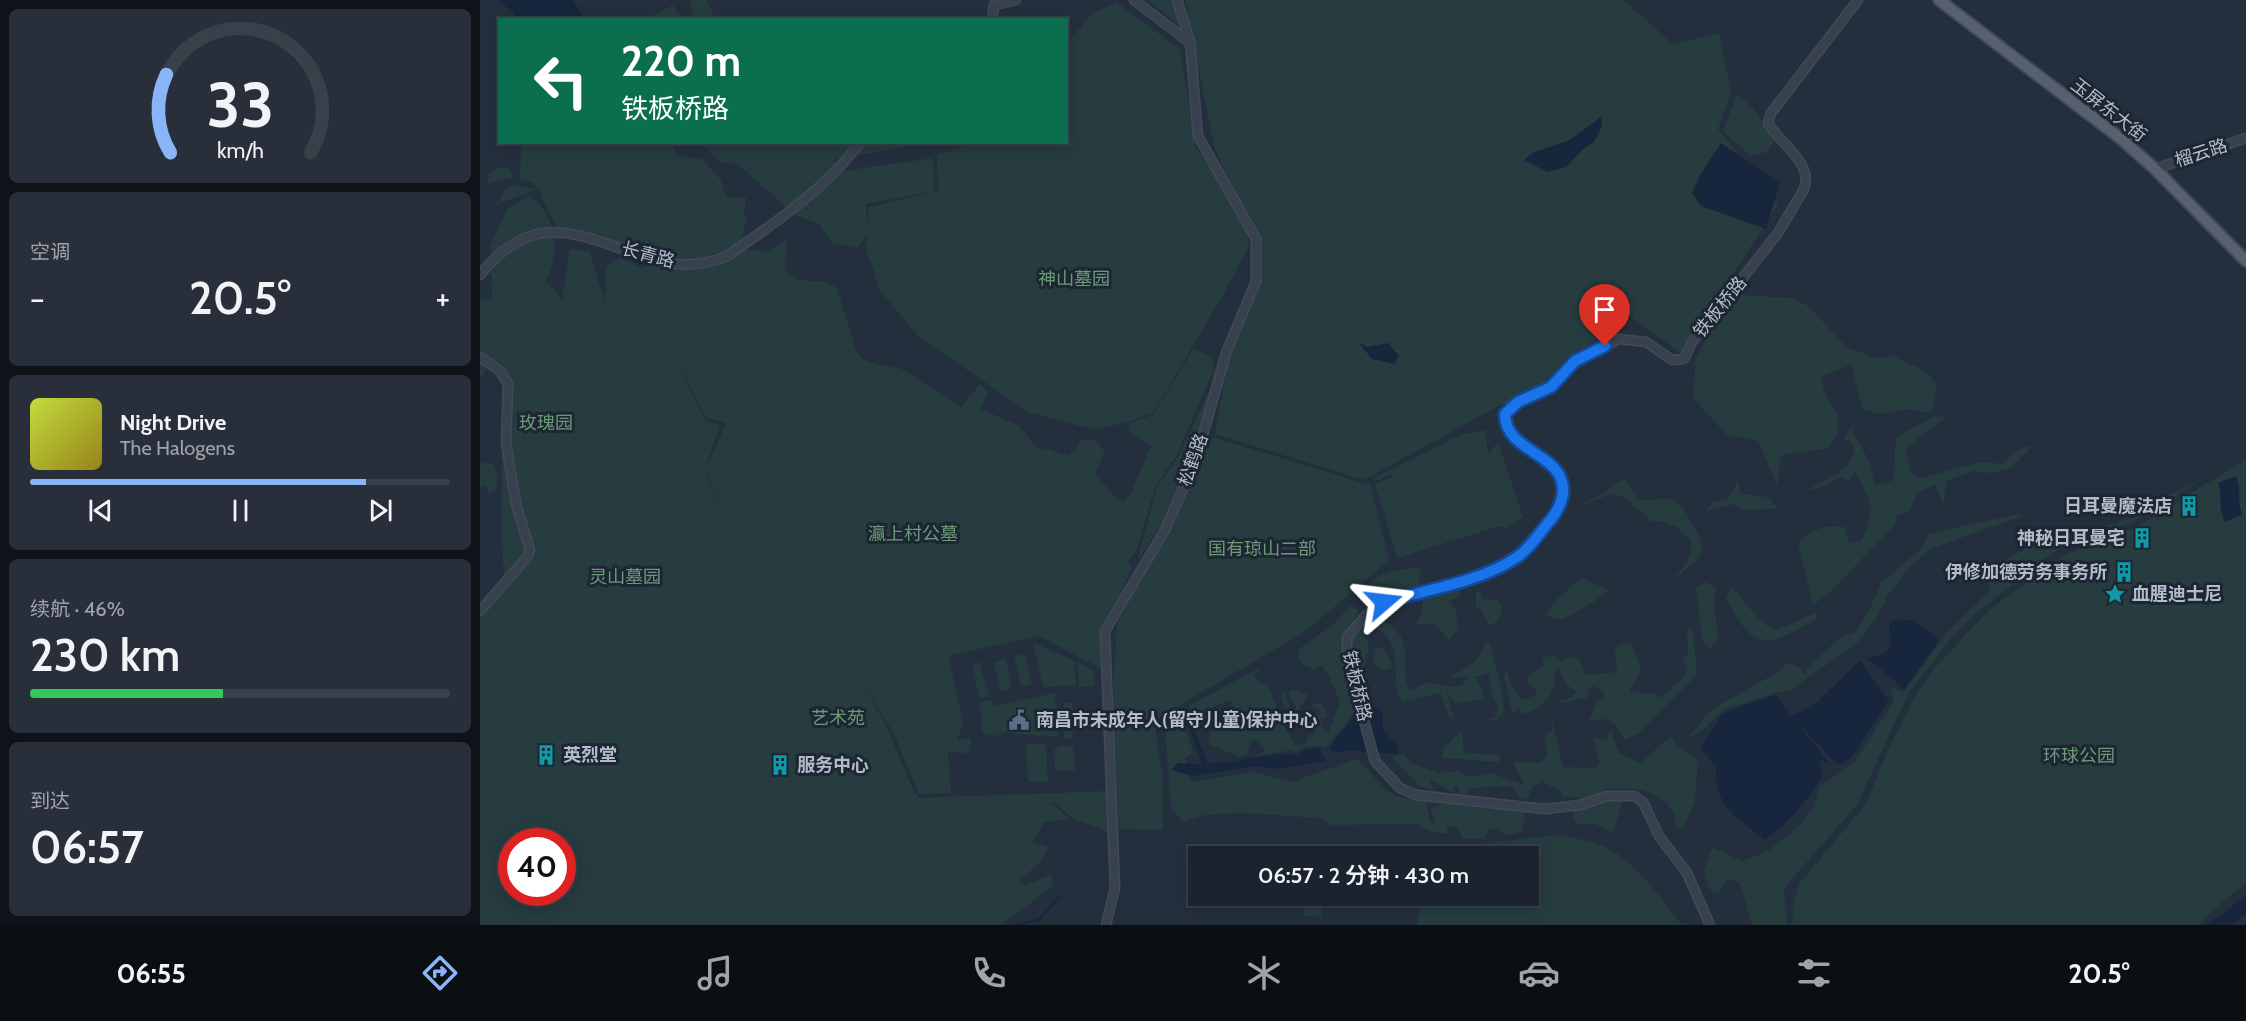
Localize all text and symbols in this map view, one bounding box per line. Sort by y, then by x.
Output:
text: 220 m [621,35,741,87]
icon: left [522,42,600,120]
text: 33 [206,67,274,143]
street label: 玉屏东大街 [2067,74,2151,146]
text: 铁板桥路 [621,92,729,125]
street label: 榴云路 [2172,134,2230,172]
text: km/h [217,137,263,163]
street label: 长青路 [619,237,677,273]
text: 空调 [30,240,70,264]
park label: 神山墓园 [1038,268,1110,290]
text: 20.5° [189,271,291,325]
street label: 铁板桥路 [1689,272,1751,342]
text: − [30,278,45,318]
text: + [435,278,450,318]
pin [1579,284,1630,346]
icon: arrive [1588,293,1621,326]
text: Night Drive [120,409,226,436]
park label: 玫瑰园 [519,412,573,434]
street label: 松鹤路 [1173,431,1213,489]
text: The Halogens [120,436,235,460]
icon: previous [84,494,117,527]
icon: pause [224,494,257,527]
icon: next [364,494,397,527]
building icon: 日耳曼魔法店 [2177,494,2201,518]
place label: 日耳曼魔法店 [2064,495,2172,517]
park label: 瀛上村公墓 [868,523,958,545]
building icon: 神秘日耳曼宅 [2130,526,2154,550]
place label: 神秘日耳曼宅 [2017,527,2125,549]
park label: 国有琼山二部 [1208,538,1316,560]
building icon: 伊修加德劳务事务所 [2112,560,2136,584]
place label: 伊修加德劳务事务所 [1945,561,2107,583]
park label: 灵山墓园 [589,566,661,588]
position arrow [1352,570,1416,634]
place icon: 血腥迪士尼 [2103,582,2127,606]
place label: 血腥迪士尼 [2132,583,2222,605]
text: 续航 · 46% [30,597,125,621]
text: 230 km [30,628,180,682]
street label: 铁板桥路 [1338,648,1376,724]
park label: 艺术苑 [811,707,865,729]
public building icon: 南昌市未成年人(留守儿童)保护中心 [1007,708,1031,732]
place label: 南昌市未成年人(留守儿童)保护中心 [1036,709,1318,731]
building icon: 英烈堂 [534,743,558,767]
place label: 英烈堂 [563,744,617,766]
park label: 环球公园 [2043,745,2115,767]
building icon: 服务中心 [768,753,792,777]
place label: 服务中心 [797,754,869,776]
text: 到达 [30,789,70,813]
text: 06:57 [30,820,144,874]
speed limit sign: 40 [498,828,576,906]
text: 06:57 · 2 分钟 · 430 m [1258,862,1469,889]
icon: directions [419,952,461,994]
icon: music [694,952,736,994]
icon: phone [968,952,1010,994]
icon: climate [1243,952,1285,994]
icon: car [1518,952,1560,994]
icon: filters [1793,952,1835,994]
text: 06:55 [116,957,186,990]
text: 20.5° [2068,957,2130,990]

